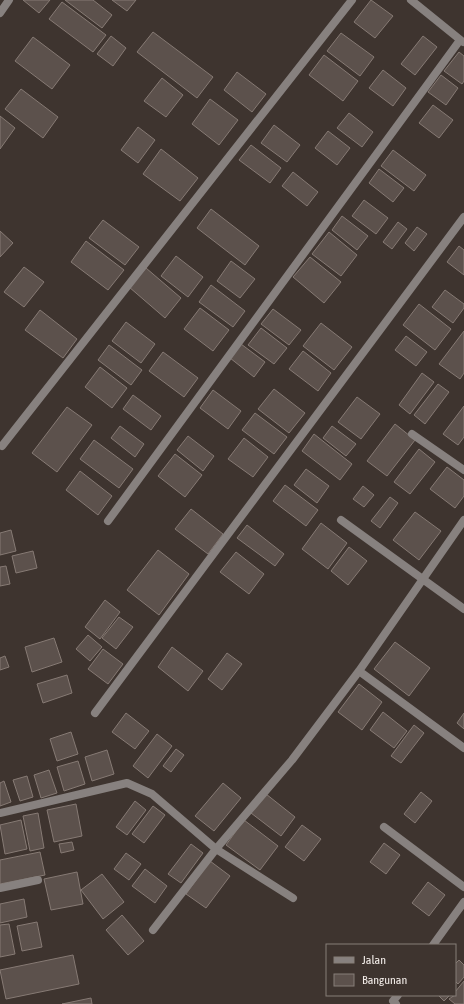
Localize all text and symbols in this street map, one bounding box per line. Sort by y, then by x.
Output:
legend [326,944,456,996]
text: Jalan [362,953,386,967]
text: Bangunan [362,973,407,987]

